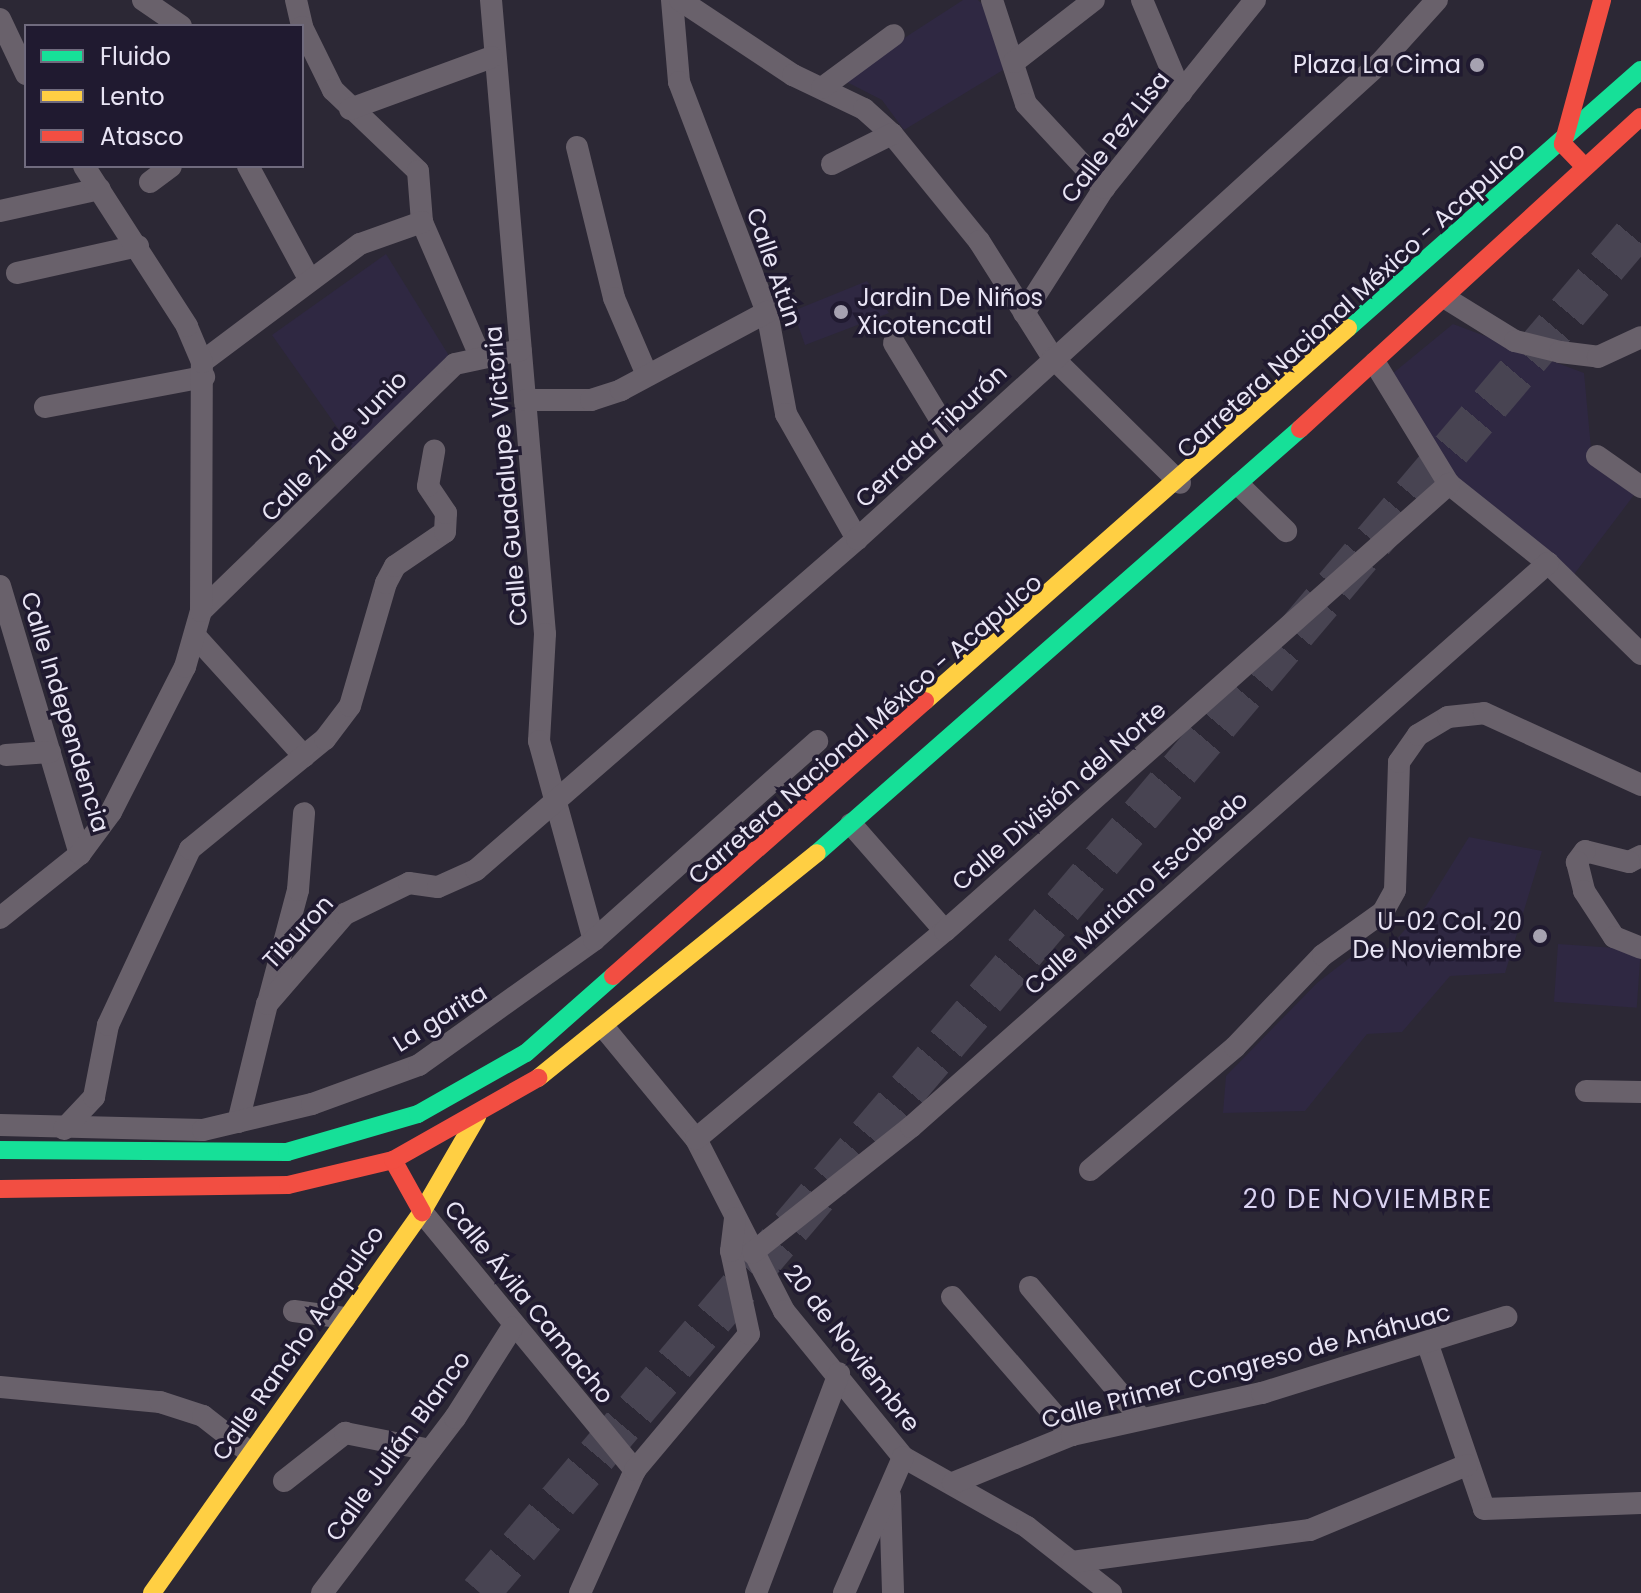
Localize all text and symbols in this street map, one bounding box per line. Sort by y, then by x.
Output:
legend [24,24,304,168]
text: Fluido [100,40,171,73]
place label: Plaza La Cima [1293,51,1461,79]
marker: Plaza La Cima [1468,56,1486,74]
street label: Calle Pez Lisa [1055,65,1175,209]
text: Lento [100,80,165,113]
text: Atasco [100,120,184,153]
street label: Carretera Nacional México - Acapulco [1171,136,1531,464]
street label: Calle Atún [740,204,808,330]
place label: Jardin De Niños Xicotencatl [857,284,1043,340]
marker: Jardin De Niños Xicotencatl [832,303,850,321]
street label: Calle Guadalupe Victoria [479,325,533,627]
street label: Cerrada Tiburón [849,358,1013,514]
street label: Calle 21 de Junio [255,365,413,527]
street label: Carretera Nacional México - Acapulco [682,568,1048,890]
street label: Calle Independencia [15,588,115,836]
street label: Calle División del Norte [946,695,1172,897]
street label: Calle Mariano Escobedo [1018,785,1254,1001]
street label: Tiburon [257,889,339,975]
place label: U-02 Col. 20 De Noviembre [1352,908,1522,964]
marker: U-02 Col. 20 De Noviembre [1529,925,1551,947]
street label: La garita [388,978,492,1058]
district label: 20 DE NOVIEMBRE [1243,1184,1493,1216]
street label: Calle Ávila Camacho [438,1195,620,1409]
street label: Calle Rancho Acapulco [206,1220,390,1466]
street label: 20 de Noviembre [778,1259,926,1437]
street label: Calle Primer Congreso de Anáhuac [1038,1297,1454,1435]
street label: Calle Julián Blanco [319,1345,477,1547]

